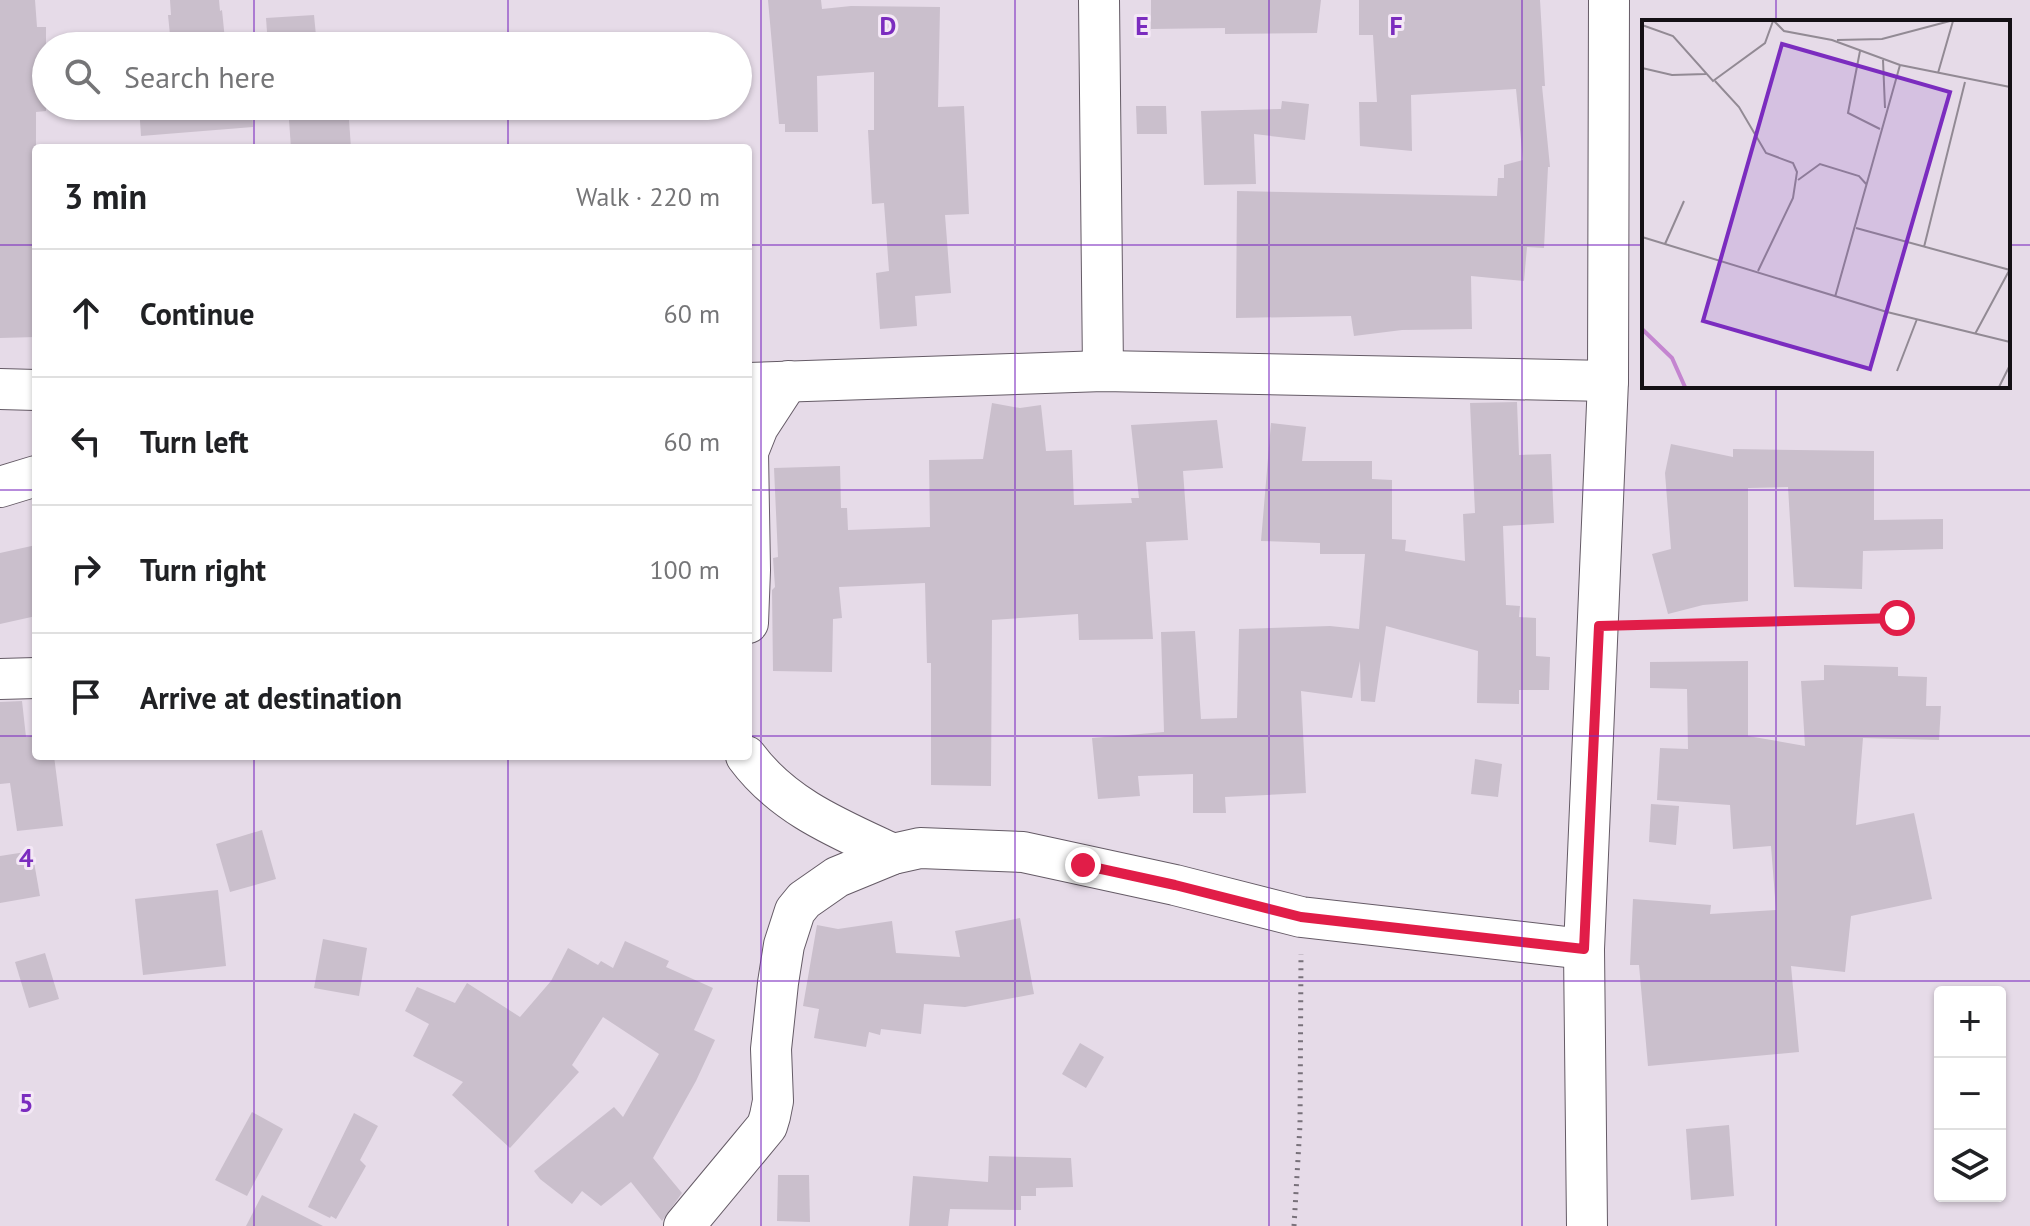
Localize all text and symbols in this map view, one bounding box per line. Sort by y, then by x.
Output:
text: D [880,9,896,42]
text: E [1135,9,1149,42]
text: F [1389,9,1403,42]
inset map [1642,20,2010,388]
search box [32,32,752,120]
icon: search [60,54,104,98]
text: Search here [124,57,275,96]
text: 3 min [64,174,147,218]
text: Walk · 220 m [576,180,720,213]
icon: ahead [64,291,108,335]
text: Continue [140,294,254,333]
text: 60 m [664,297,720,330]
icon: left [64,419,108,463]
text: Turn left [140,422,248,461]
text: 60 m [664,425,720,458]
icon: right [64,547,108,591]
text: Turn right [140,550,266,589]
text: 100 m [649,553,720,586]
route start [1879,600,1915,636]
icon: arrive [64,675,108,719]
text: Arrive at destination [140,678,402,717]
text: 4 [19,841,34,874]
route end [1065,847,1101,883]
map controls [1934,986,2006,1202]
button: + [1934,986,2006,1058]
button: − [1934,1058,2006,1130]
text: 5 [19,1086,33,1119]
button: layers [1934,1130,2006,1202]

